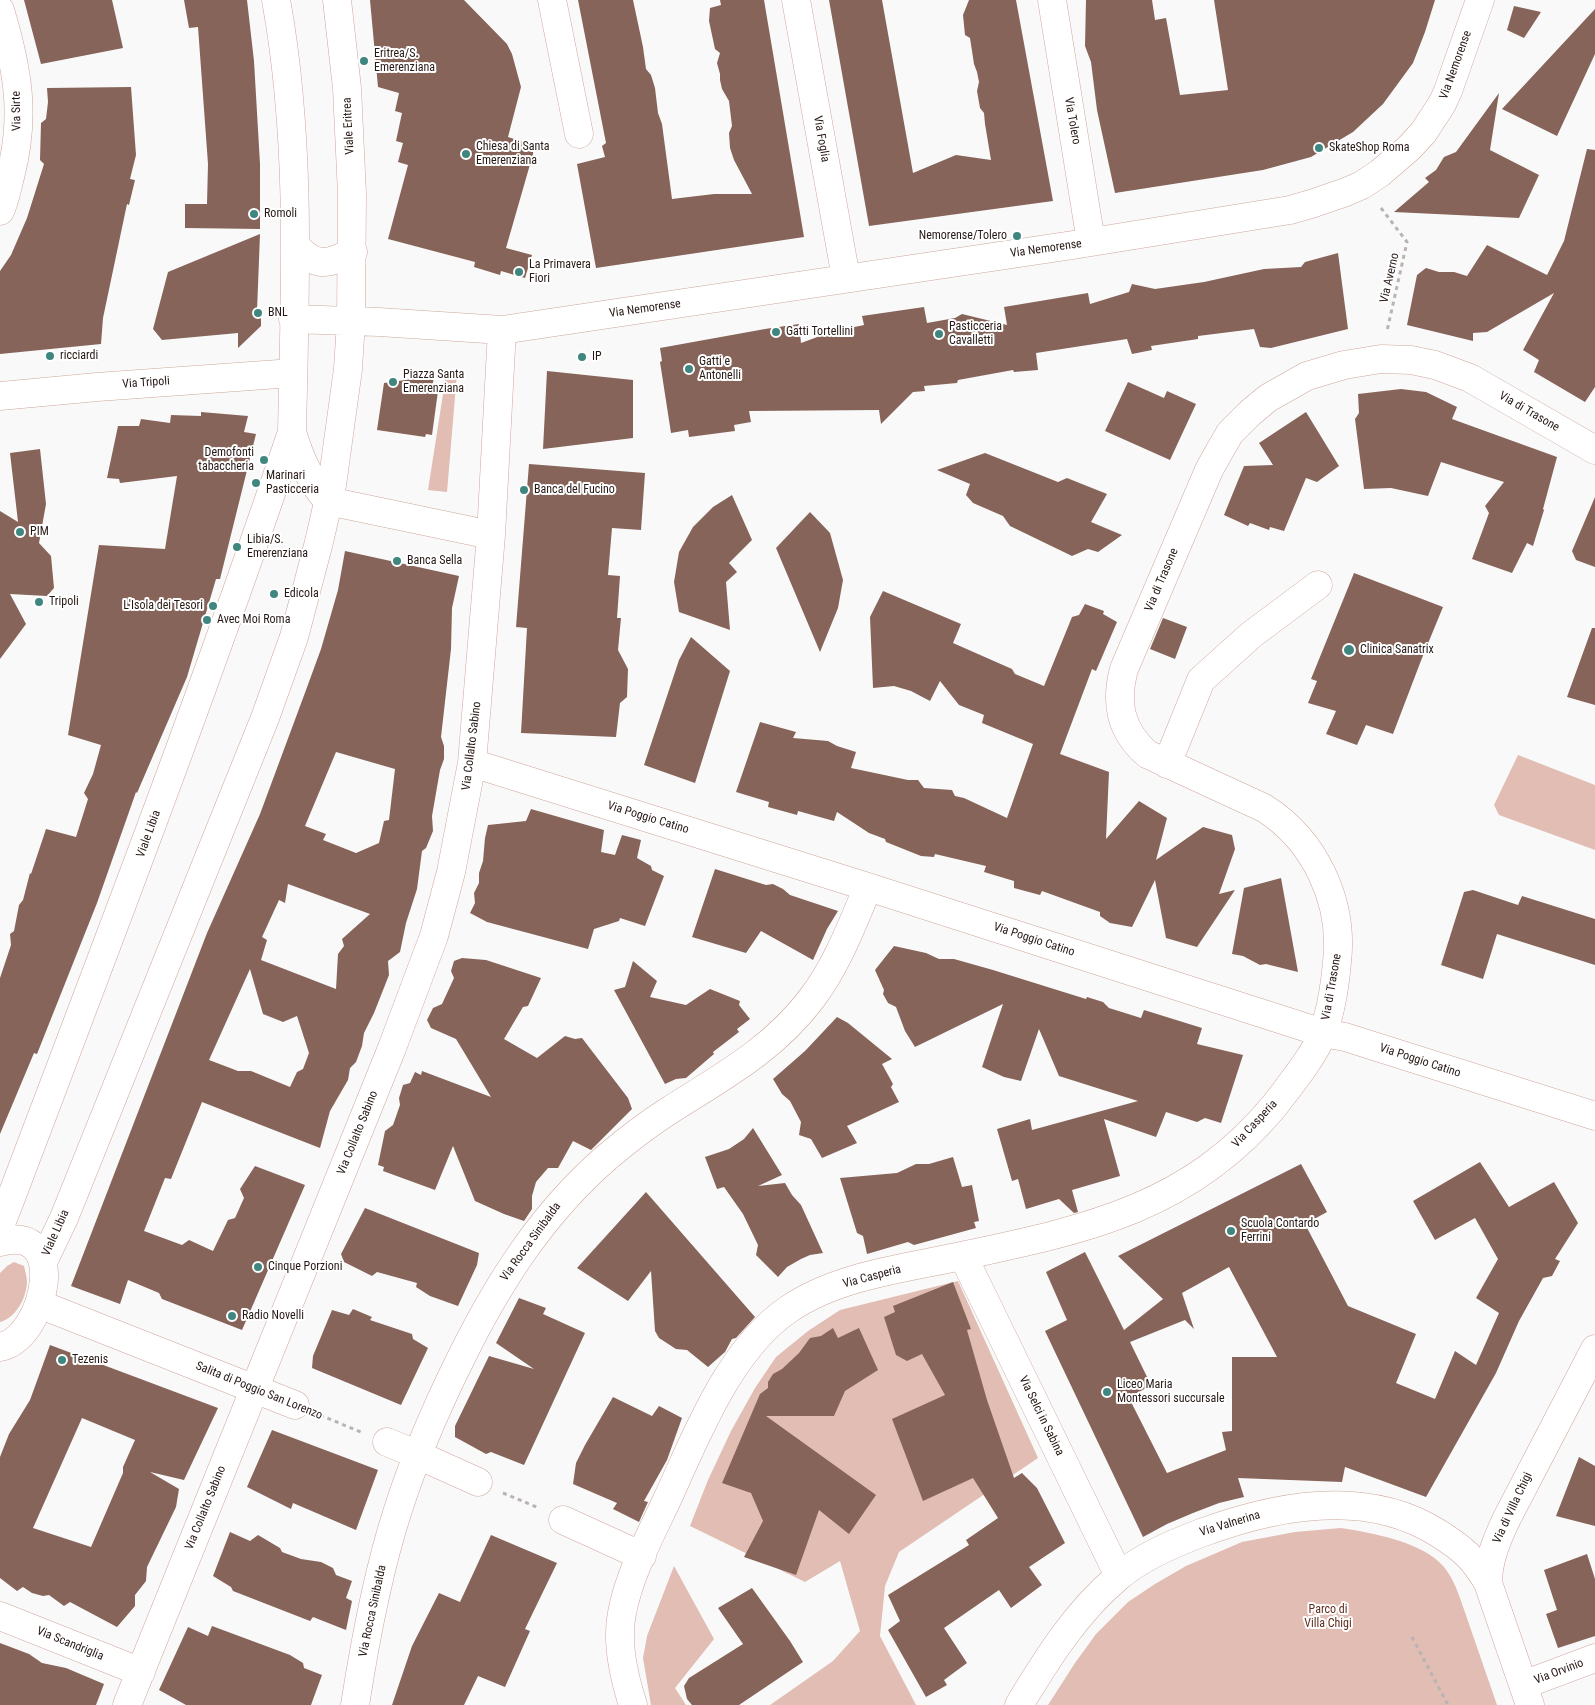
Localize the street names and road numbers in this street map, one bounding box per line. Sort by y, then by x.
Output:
street label: Via Nemorense [1437,29,1475,101]
street label: Via Sirte [9,91,25,131]
street label: Via Tolero [1061,96,1083,146]
street label: Viale Eritrea [340,97,358,155]
street label: Via Foglia [810,115,832,163]
street label: Via Nemorense [1009,237,1083,261]
street label: Via Averno [1377,252,1403,304]
street label: Via Nemorense [608,297,682,321]
street label: Via Tripoli [122,374,170,392]
street label: Via di Trasone [1496,389,1562,435]
street label: Via di Trasone [1142,546,1182,614]
street label: Via Collalto Sabino [459,701,485,791]
street label: Via Poggio Catino [605,799,691,837]
street label: Viale Libia [134,808,164,860]
street label: Via Poggio Catino [992,920,1076,960]
street label: Via di Trasone [1319,953,1345,1021]
street label: Via Poggio Catino [1378,1041,1462,1081]
street label: Via Collalto Sabino [335,1089,381,1177]
street label: Via Casperia [1229,1097,1281,1151]
street label: Via Rocca Sinibalda [498,1200,564,1284]
street label: Viale Libia [39,1208,73,1258]
street label: Via Casperia [841,1262,903,1292]
street label: Salita di Poggio San Lorenzo [194,1359,324,1423]
street label: Via Selci in Sabina [1015,1374,1067,1458]
street label: Via Collalto Sabino [183,1464,229,1552]
street label: Via di Villa Chigi [1490,1470,1536,1546]
street label: Via Valnerina [1198,1508,1262,1540]
street label: Via Rocca Sinibalda [356,1564,390,1658]
street label: Via Scandriglia [34,1624,106,1664]
street label: Via Orvinio [1532,1656,1586,1688]

